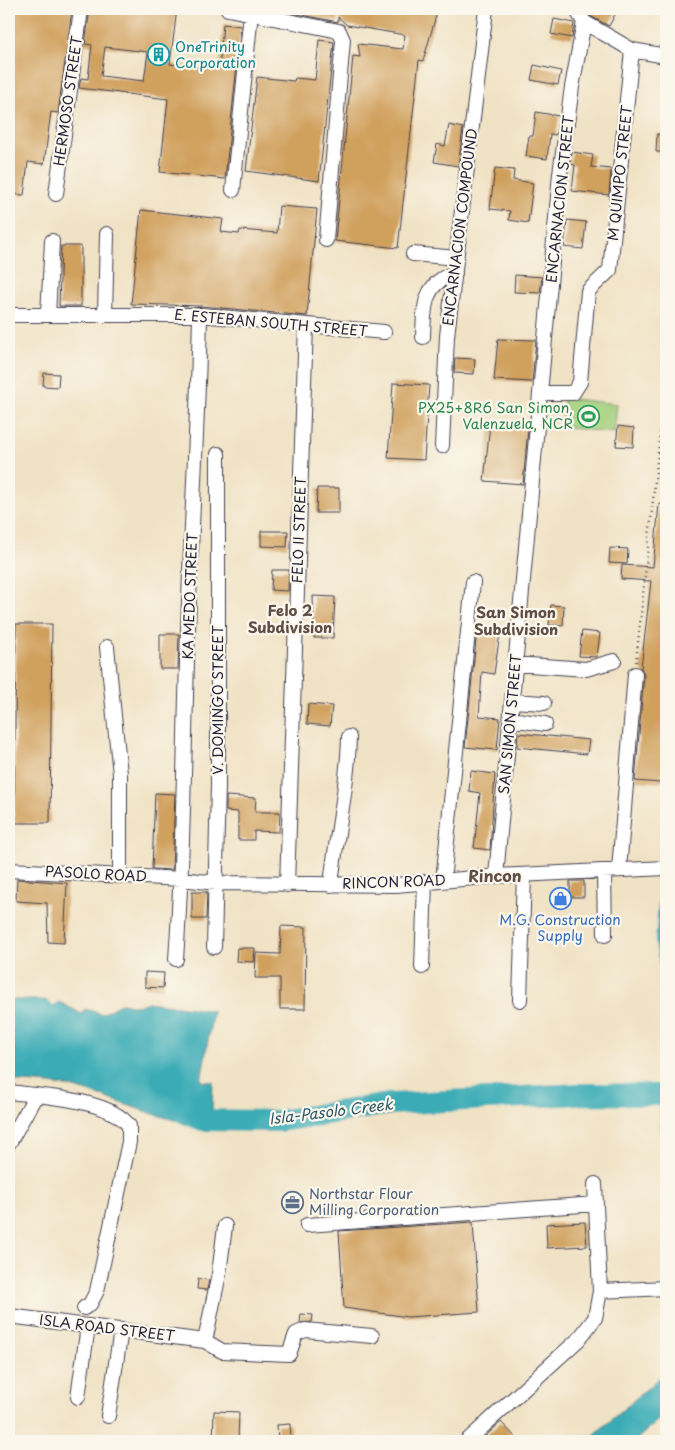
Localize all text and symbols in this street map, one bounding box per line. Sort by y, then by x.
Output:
street label: HERMOSO STREET [48,34,87,167]
place label: OneTrinity Corporation [175,36,256,73]
building icon: OneTrinity Corporation [147,43,171,67]
street label: M QUIMPO STREET [602,104,637,242]
street label: ENCARNACION STREET [540,114,579,284]
street label: ENCARNACION COMPOUND [437,127,482,327]
street label: E. ESTEBAN SOUTH STREET [173,304,369,341]
place label: PX25+8R6 San Simon, Valenzuela, NCR [418,397,573,434]
sports icon: PX25+8R6 San Simon, Valenzuela, NCR [577,404,601,428]
street label: FELO II STREET [286,476,311,584]
street label: KA MEDO STREET [177,532,202,660]
district label: Felo 2 Subdivision [248,598,332,638]
district label: San Simon Subdivision [474,600,558,640]
street label: V. DOMINGO STREET [207,625,228,775]
street label: SAN SIMON STREET [493,652,526,795]
street label: PASOLO ROAD [44,860,148,887]
district label: Rincon [468,863,522,887]
street label: RINCON ROAD [342,869,446,894]
shop icon: M.G. Construction Supply [548,886,572,910]
place label: M.G. Construction Supply [499,909,621,946]
water label: Isla-Pasolo Creek [268,1091,395,1130]
place label: Northstar Flour Milling Corporation [309,1183,439,1220]
office icon: Northstar Flour Milling Corporation [281,1190,305,1214]
street label: ISLA ROAD STREET [38,1309,176,1346]

